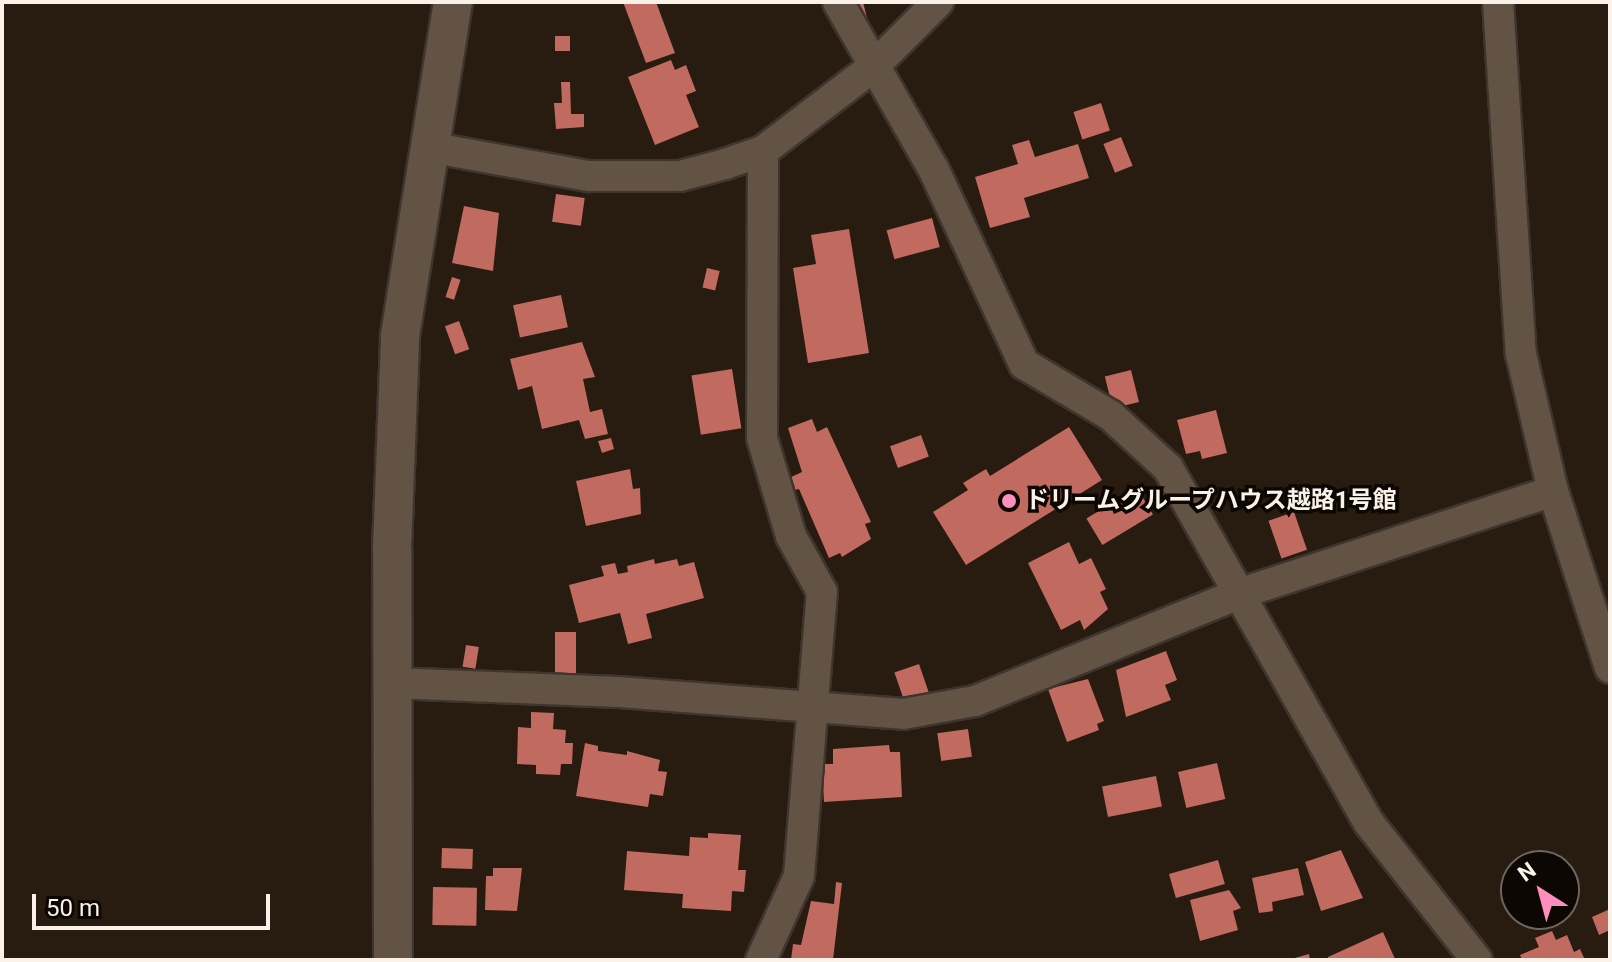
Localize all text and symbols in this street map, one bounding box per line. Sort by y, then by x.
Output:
place label: ドリームグループハウス越路1号館 [1025,487,1399,515]
marker: ドリームグループハウス越路1号館 [1000,492,1018,510]
north arrow [1500,850,1580,930]
text: N [1513,857,1540,886]
scale bar [36,878,274,928]
text: 50 m [46,894,100,922]

